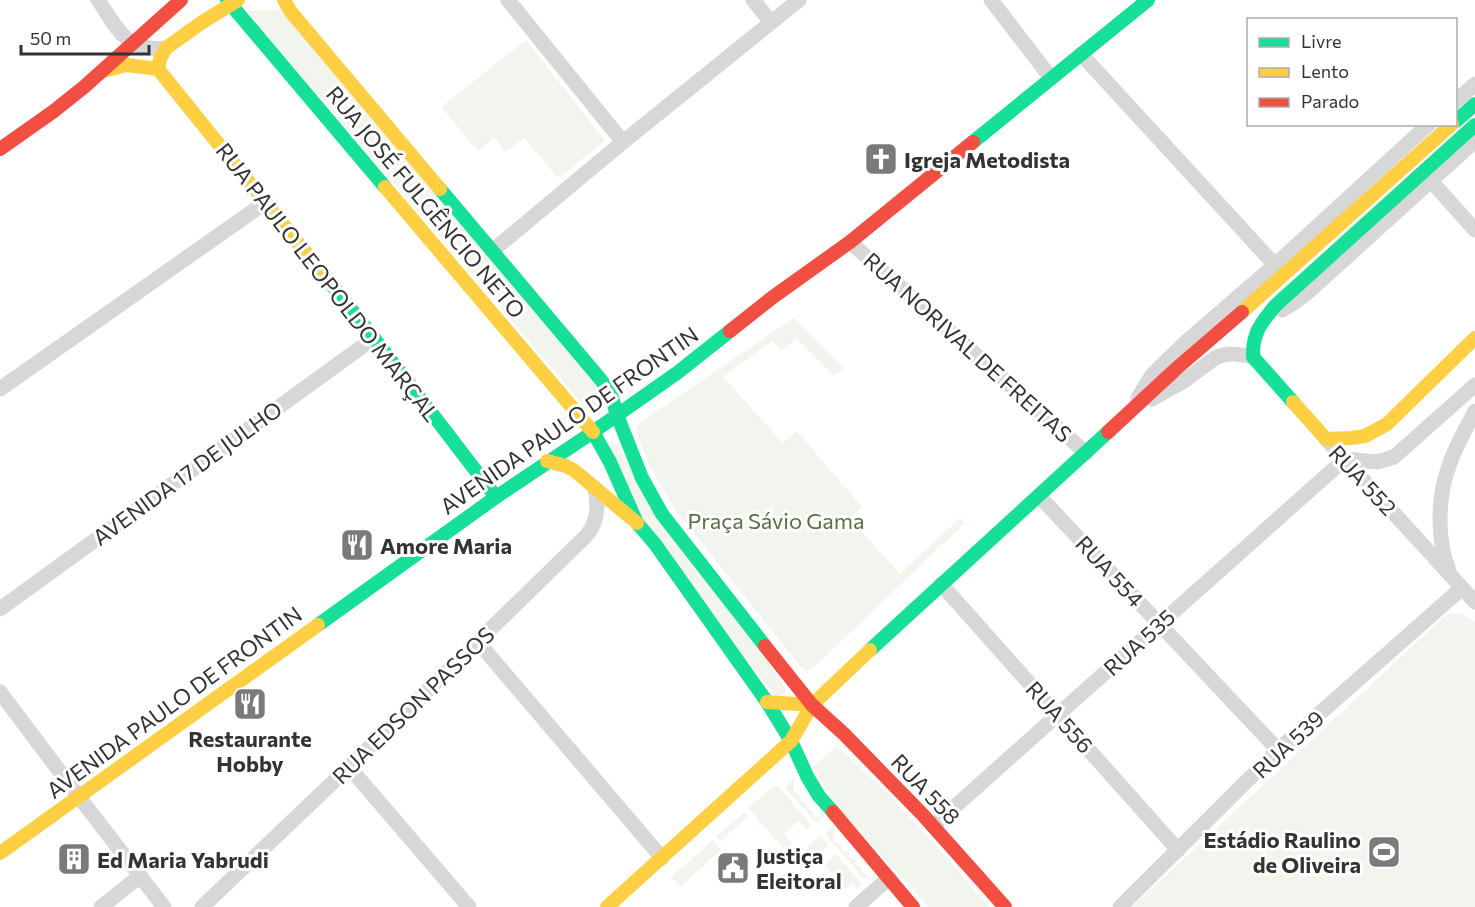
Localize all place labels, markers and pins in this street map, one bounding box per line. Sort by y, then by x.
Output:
church icon: Igreja Metodista [863,141,899,177]
place label: Igreja Metodista [904,146,1070,173]
restaurant icon: Amore Maria [339,527,375,563]
place label: Amore Maria [380,532,512,559]
restaurant icon: Restaurante Hobby [232,686,268,722]
place label: Restaurante Hobby [188,725,312,777]
place label: Estádio Raulino de Oliveira [1204,826,1361,878]
sports icon: Estádio Raulino de Oliveira [1366,834,1402,870]
building icon: Ed Maria Yabrudi [56,841,92,877]
place label: Justiça Eleitoral [756,842,842,894]
place label: Ed Maria Yabrudi [97,846,269,873]
public building icon: Justiça Eleitoral [715,850,751,886]

